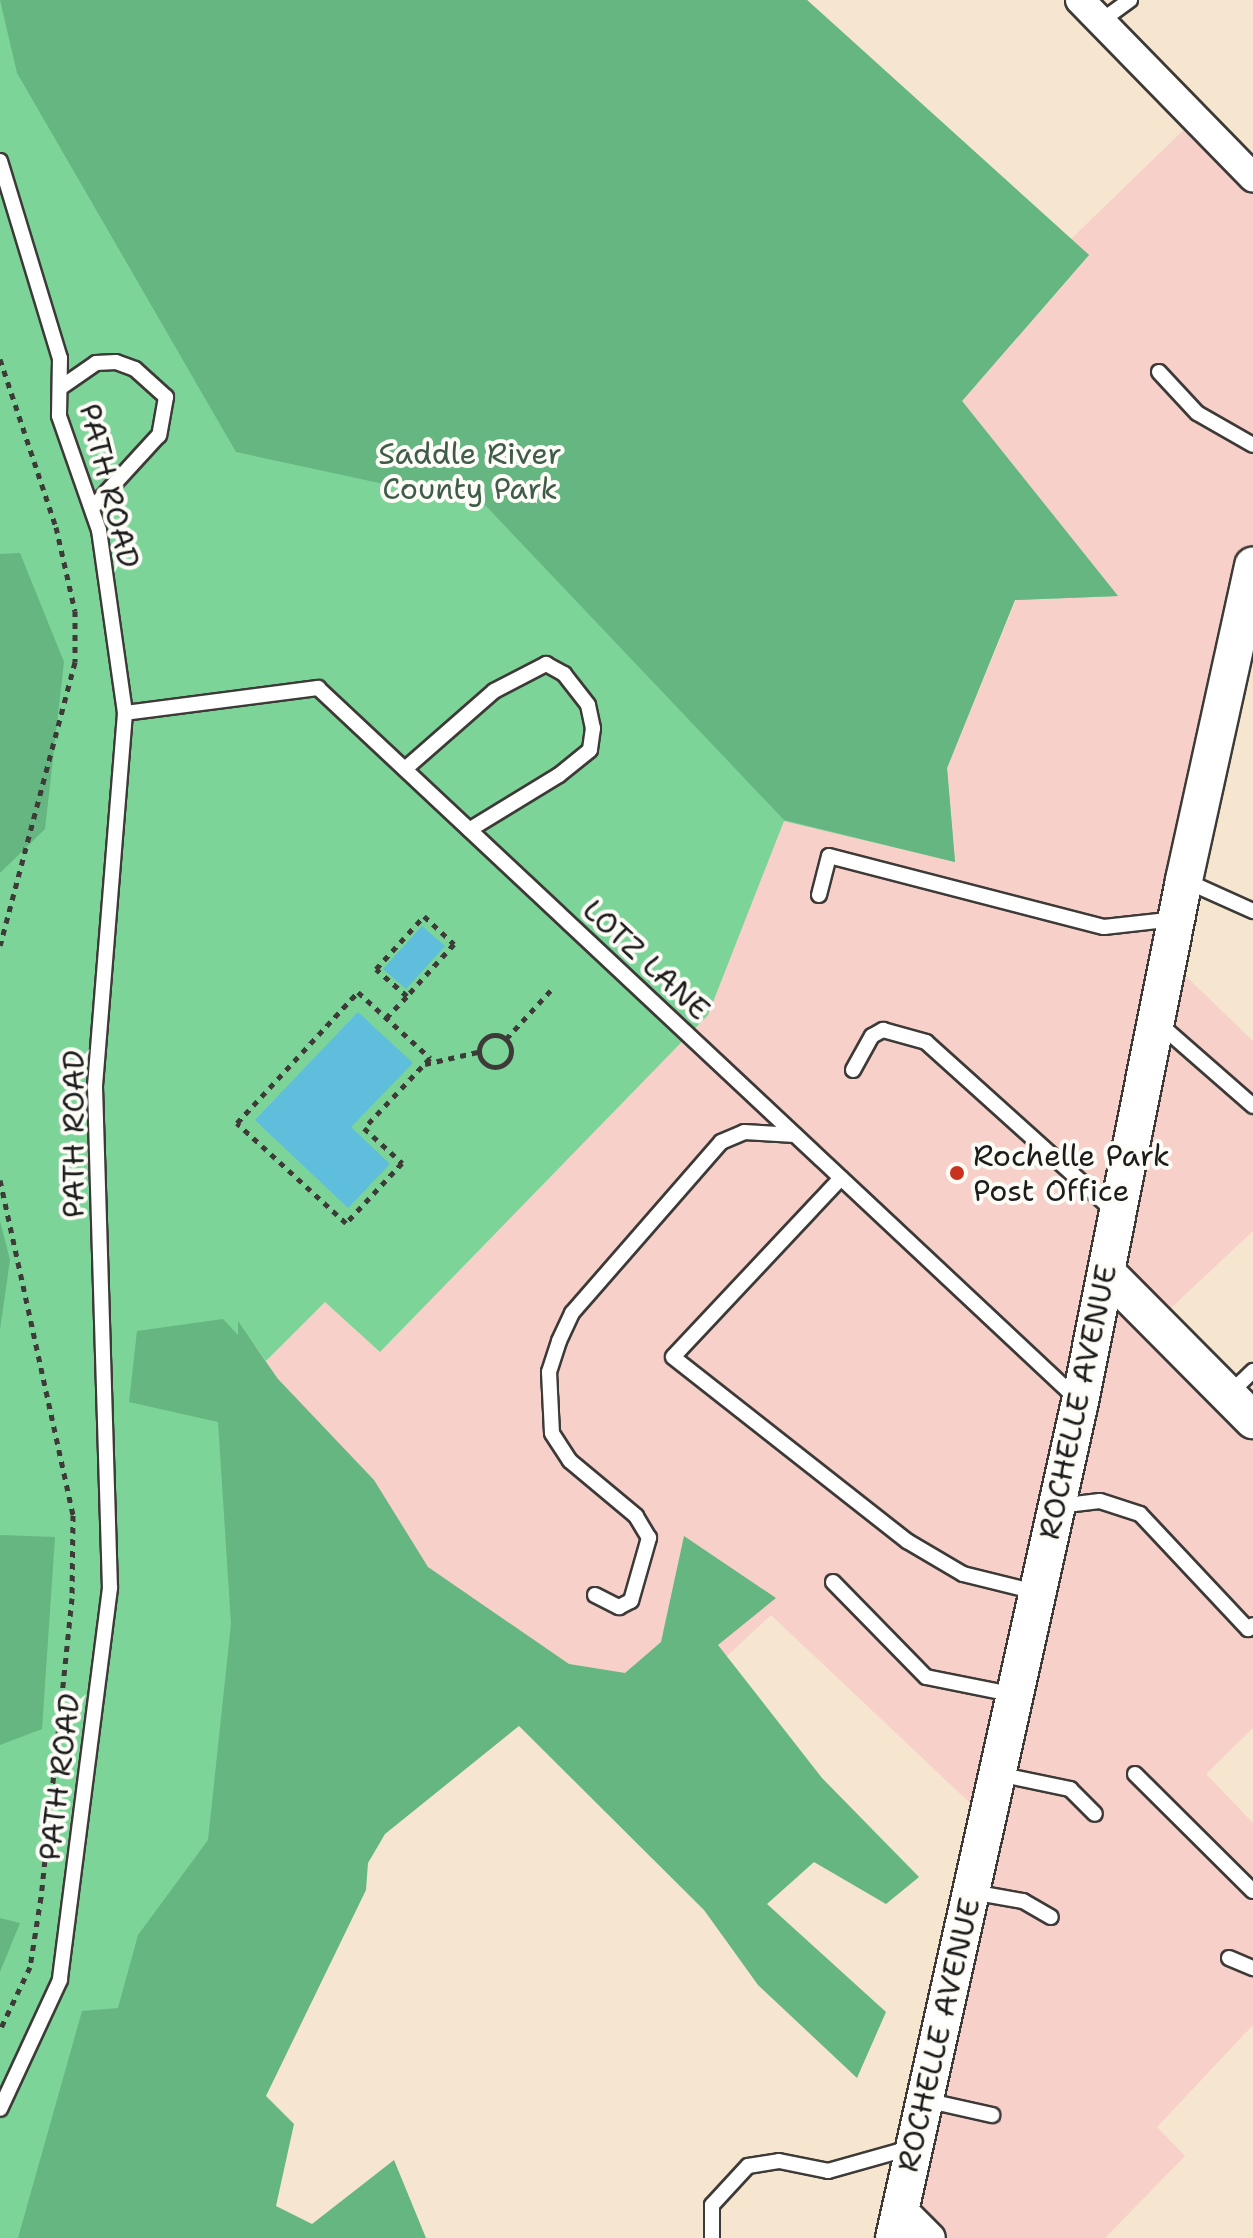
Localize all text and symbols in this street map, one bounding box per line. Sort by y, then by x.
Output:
street label: PATH ROAD [71,400,147,572]
park label: Saddle River County Park [378,436,562,506]
street label: LOTZ LANE [575,892,717,1028]
street label: PATH ROAD [56,1050,92,1218]
place label: Rochelle Park Post Office [973,1138,1170,1208]
marker: Rochelle Park Post Office [948,1164,966,1182]
street label: ROCHELLE AVENUE [1031,1261,1125,1543]
street label: PATH ROAD [32,1691,88,1863]
street label: ROCHELLE AVENUE [890,1895,988,2175]

